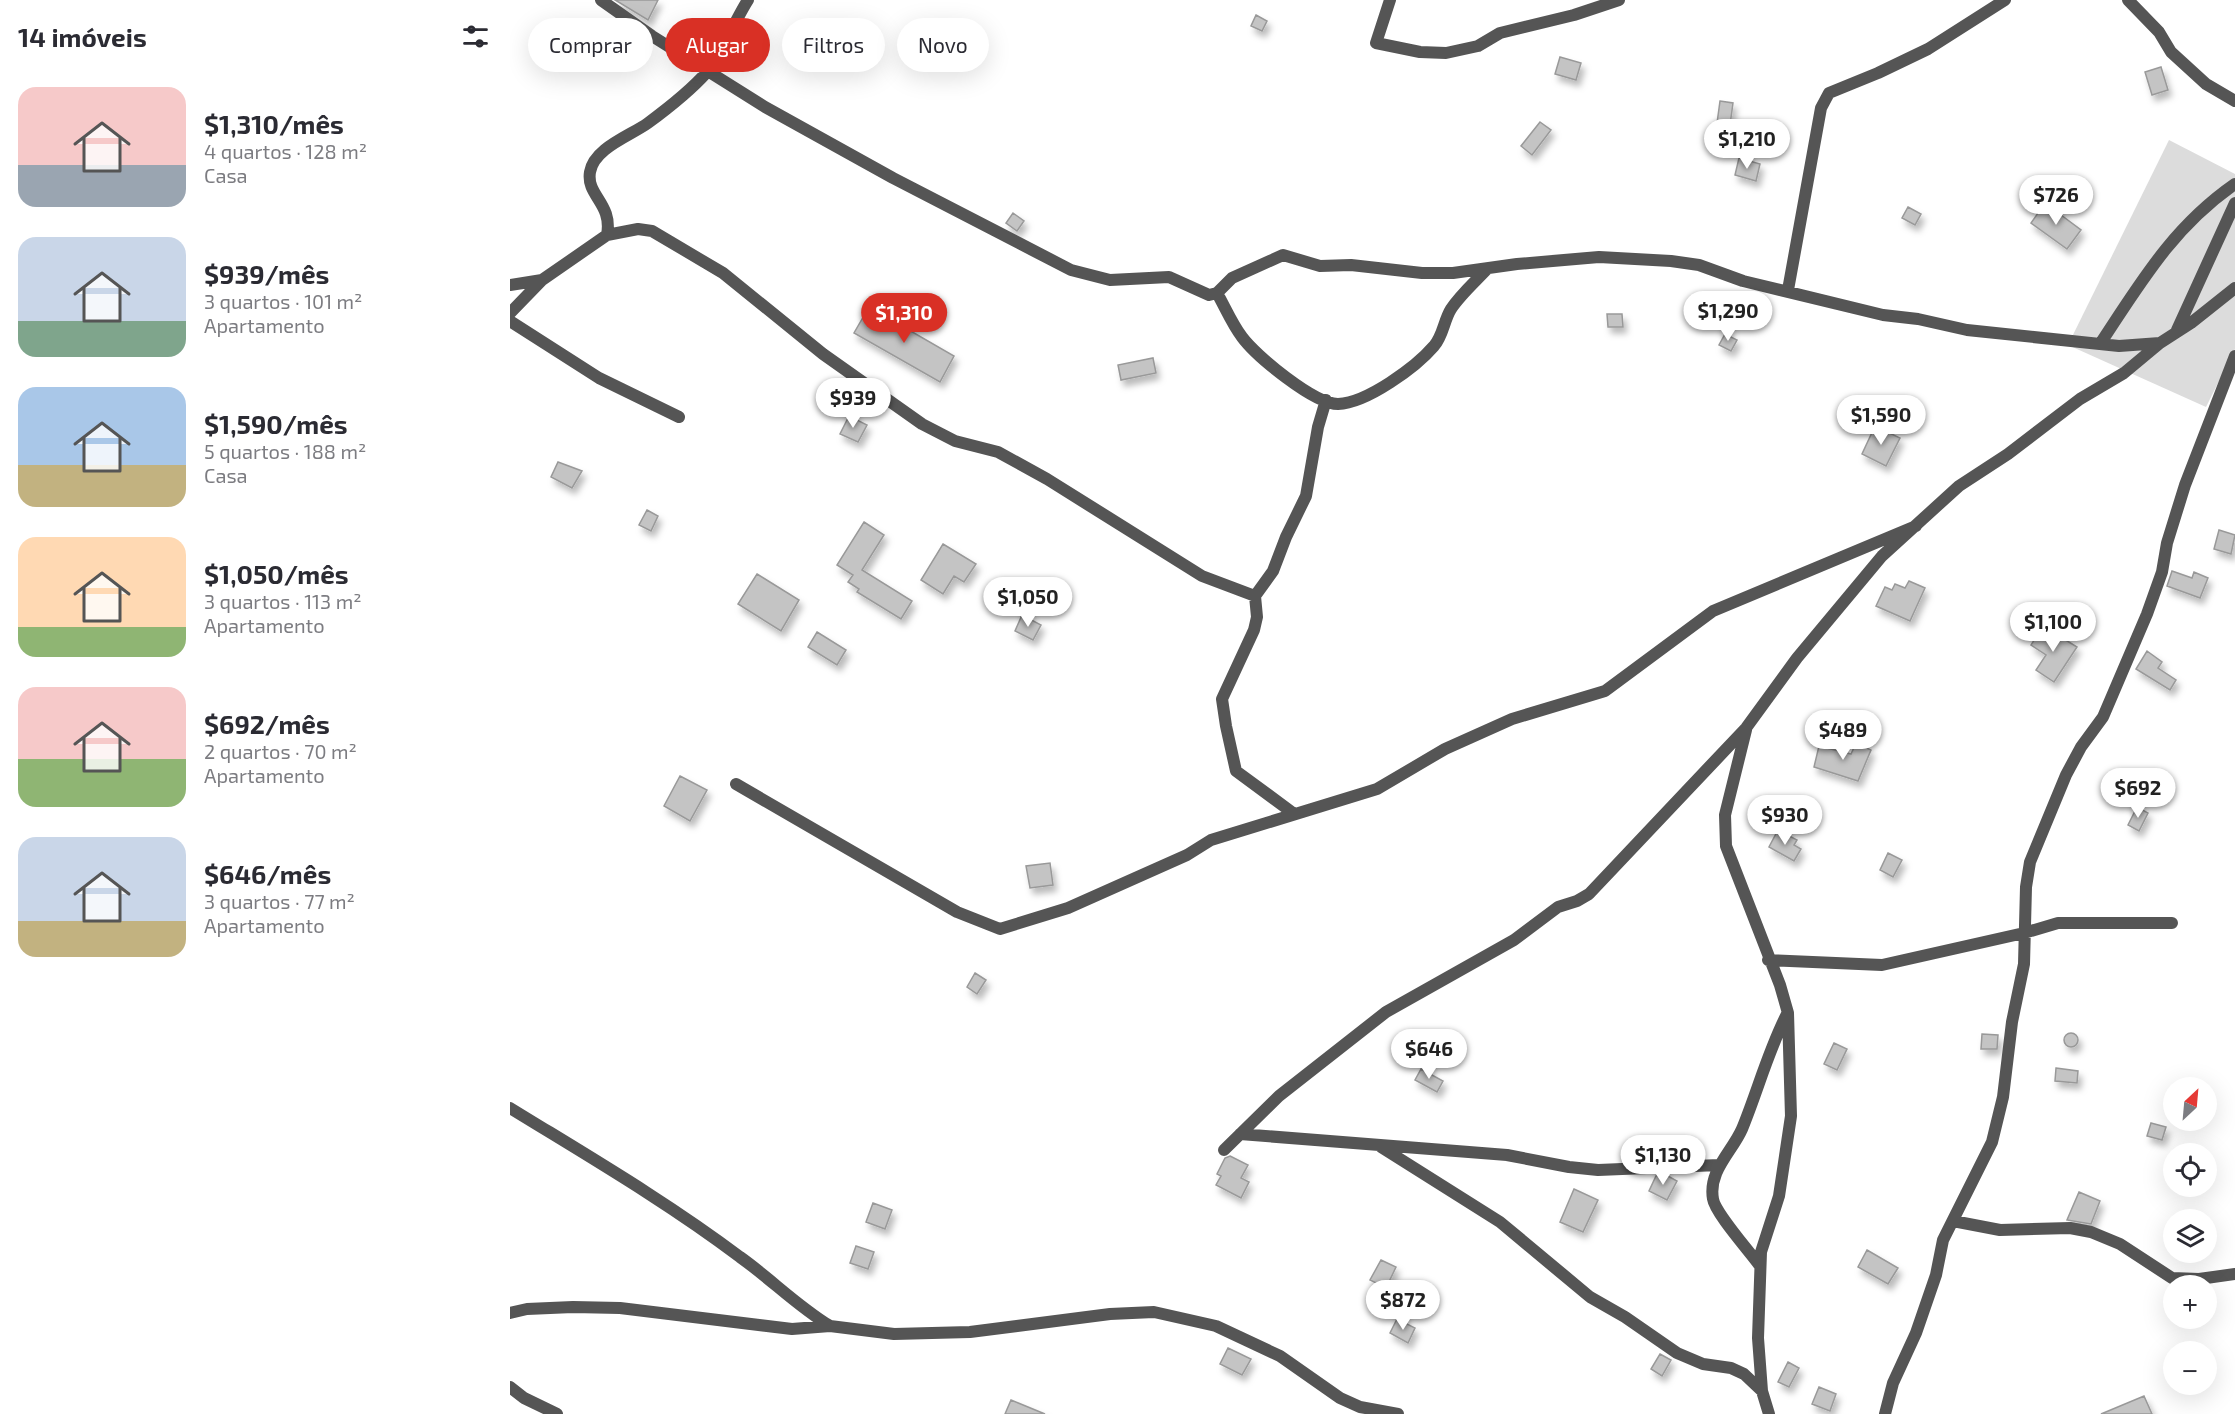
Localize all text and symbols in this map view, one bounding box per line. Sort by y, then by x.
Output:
chip: Comprar [528,18,653,72]
chip: Alugar [665,18,770,72]
chip: Filtros [782,18,885,72]
chip: Novo [897,18,989,72]
icon: filters [459,20,492,53]
text: 14 imóveis [18,21,147,52]
text: $1,310/mês [204,108,344,139]
icon: home [66,111,138,183]
pin: $1,210 [1698,119,1796,170]
text: $1,210 [1718,126,1776,150]
text: 4 quartos · 128 m² [204,139,367,163]
text: Casa [204,163,248,187]
pin: $726 [2020,175,2092,226]
text: $726 [2033,182,2079,206]
text: $939/mês [204,258,329,289]
icon: home [66,261,138,333]
text: 3 quartos · 101 m² [204,289,362,313]
pin: $1,290 [1679,291,1777,342]
pin: $1,310 [855,293,953,344]
text: $1,290 [1697,298,1759,322]
text: $1,310 [875,300,933,324]
text: Apartamento [204,313,325,337]
pin: $939 [817,378,889,429]
text: $939 [830,385,876,409]
pin: $1,590 [1832,395,1930,446]
text: $1,590 [1851,402,1911,426]
text: $1,590/mês [204,408,348,439]
icon: home [66,411,138,483]
text: 5 quartos · 188 m² [204,439,366,463]
text: Casa [204,463,248,487]
text: $1,050/mês [204,558,349,589]
icon: home [66,561,138,633]
pin: $1,050 [979,577,1077,628]
text: $1,050 [997,584,1059,608]
text: 3 quartos · 113 m² [204,589,361,613]
pin: $1,100 [2004,602,2102,653]
text: $1,100 [2024,609,2082,633]
text: Apartamento [204,613,325,637]
text: $692/mês [204,708,330,739]
pin: $489 [1807,710,1879,761]
icon: home [66,711,138,783]
text: $489 [1819,717,1867,741]
text: 2 quartos · 70 m² [204,739,357,763]
text: Apartamento [204,763,325,787]
pin: $692 [2102,768,2174,819]
text: $692 [2115,775,2161,799]
pin: $930 [1749,795,1821,846]
text: $930 [1761,802,1809,826]
text: $646/mês [204,858,331,889]
icon: home [66,861,138,933]
text: 3 quartos · 77 m² [204,889,355,913]
text: Apartamento [204,913,325,937]
pin: $646 [1393,1029,1465,1080]
text: $646 [1405,1036,1453,1060]
north arrow [2163,1077,2217,1131]
map controls [2163,1077,2217,1395]
pin: $1,130 [1614,1135,1712,1186]
text: $1,130 [1635,1142,1691,1166]
button: locate [2163,1143,2217,1197]
button: layers [2163,1209,2217,1263]
button: + [2163,1275,2217,1329]
pin: $872 [1367,1280,1439,1331]
text: $872 [1380,1287,1426,1311]
button: − [2163,1341,2217,1395]

